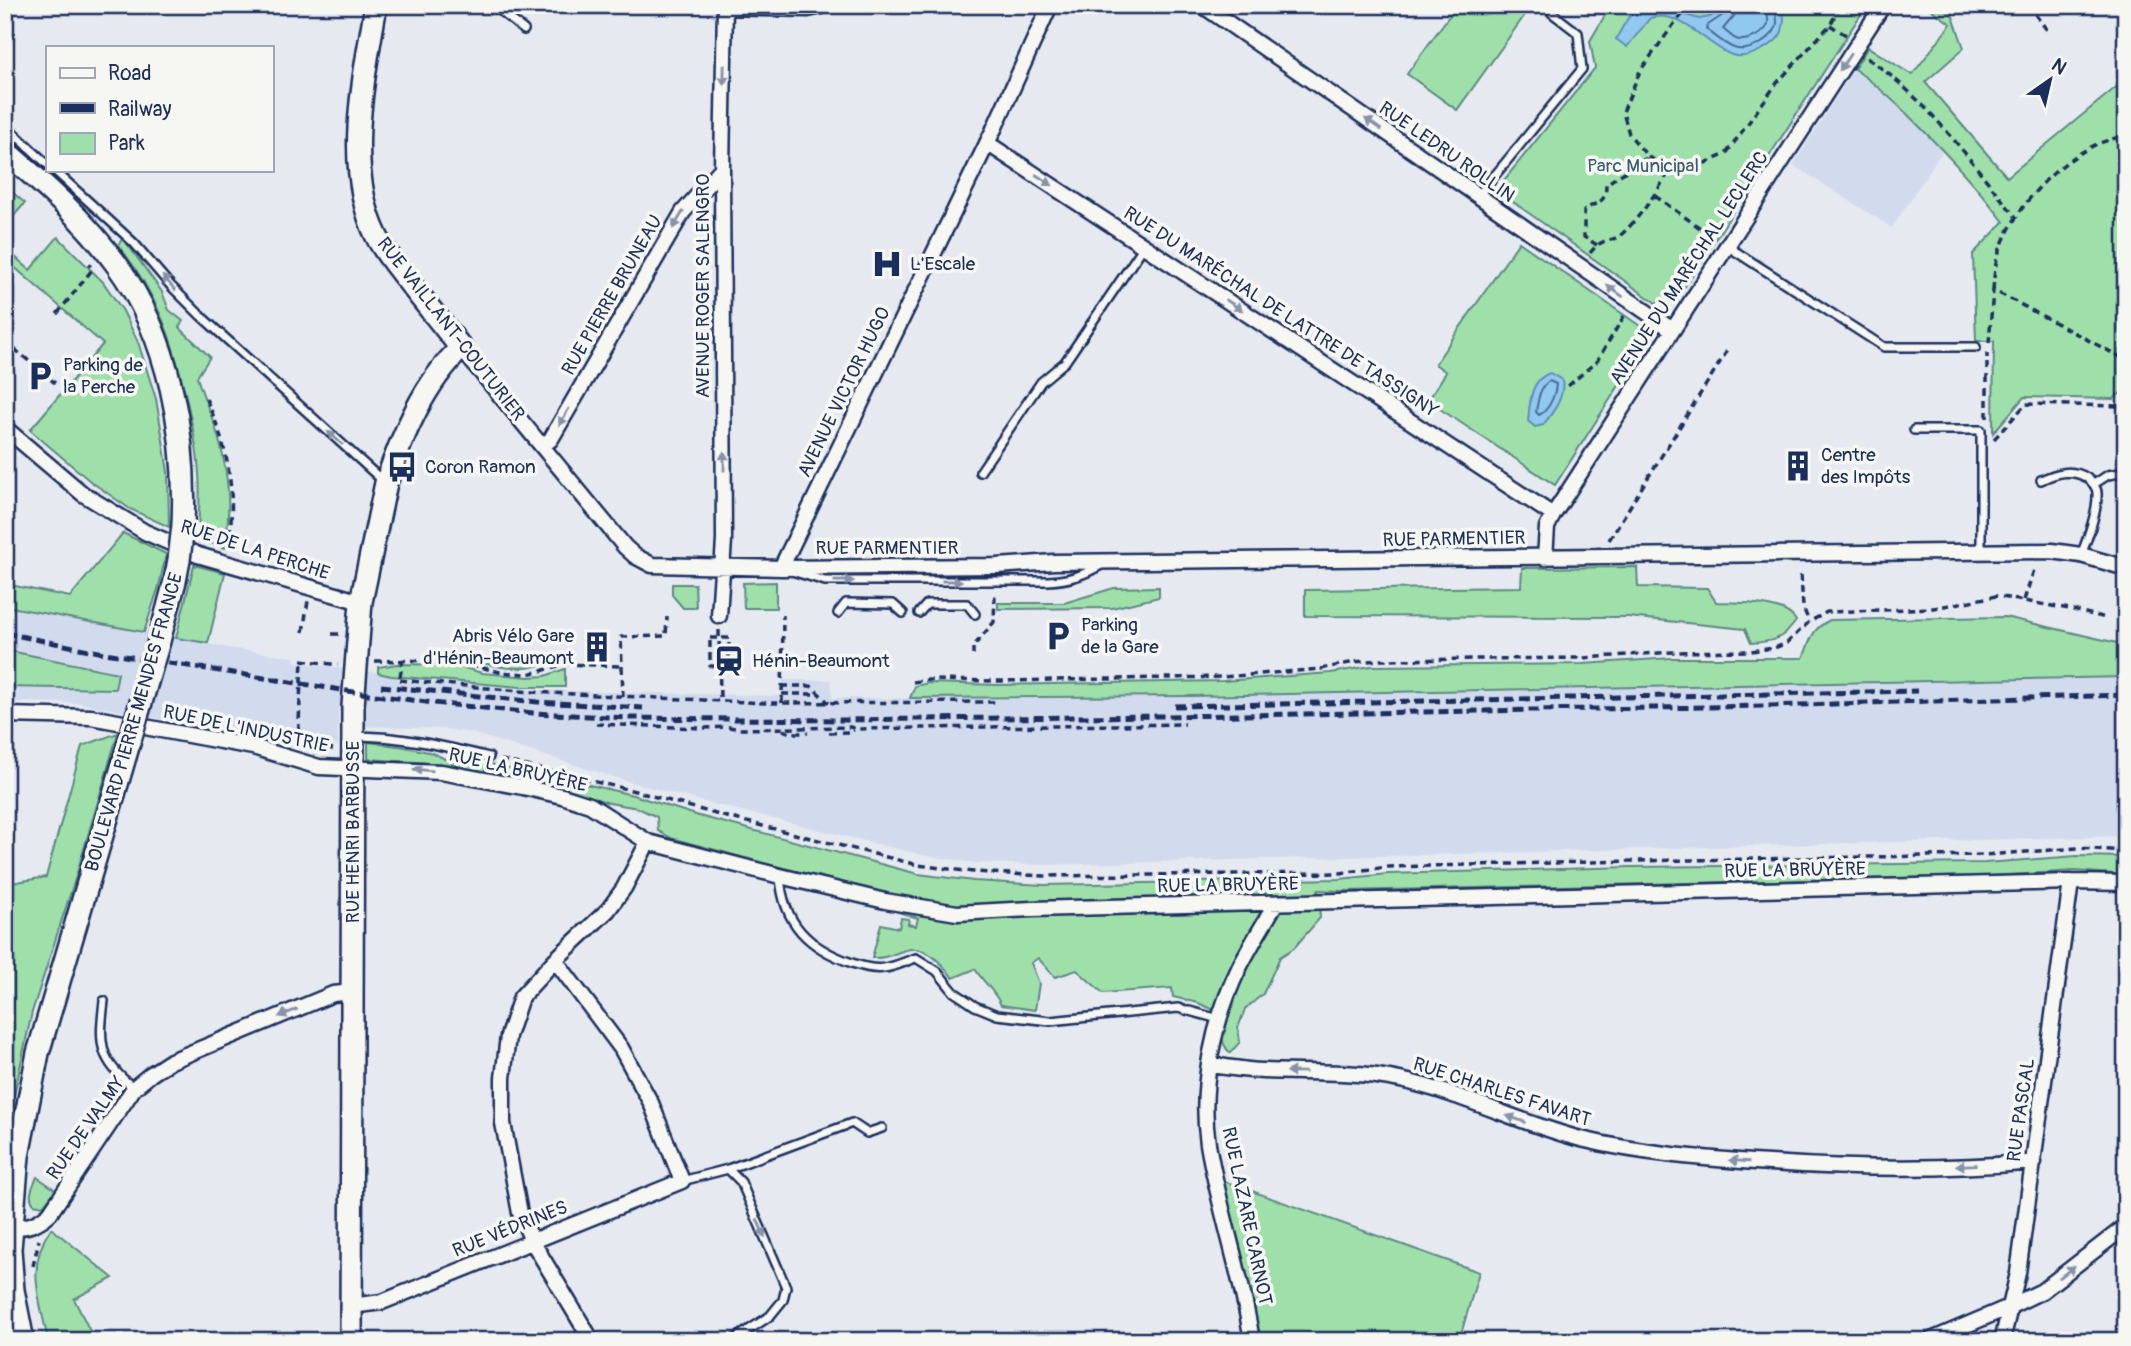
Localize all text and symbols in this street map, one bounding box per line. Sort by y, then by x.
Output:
legend [46,46,273,172]
north arrow [2016,46,2086,116]
one-way arrow [1839,53,1852,72]
text: N [2047,53,2071,80]
text: Road [108,60,152,87]
one-way arrow [718,65,729,87]
text: Railway [108,96,172,123]
street label: RUE LEDRU ROLLIN [1374,96,1520,208]
one-way arrow [1364,117,1382,131]
text: Park [108,130,145,157]
street label: AVENUE DU MARÉCHAL LECLERC [1604,147,1774,389]
park label: Parc Municipal [1587,154,1699,178]
street label: AVENUE ROGER SALENGRO [691,174,715,398]
one-way arrow [1034,174,1053,187]
street label: RUE DU MARÉCHAL DE LATTRE DE TASSIGNY [1119,201,1443,423]
street label: RUE PIERRE BRUNEAU [556,211,668,379]
one-way arrow [672,211,685,230]
street label: RUE VAILLANT-COUTURIER [372,232,530,426]
hospital icon: L'Escale [870,247,904,281]
place label: L'Escale [910,252,976,276]
one-way arrow [161,274,177,292]
one-way arrow [1606,284,1624,298]
one-way arrow [1225,298,1244,311]
street label: AVENUE VICTOR HUGO [792,303,896,481]
place label: Parking de la Perche [63,353,143,399]
parking icon: Parking de la Perche [23,359,57,393]
one-way arrow [557,407,570,426]
one-way arrow [326,430,344,446]
place label: Centre des Impôts [1821,443,1911,489]
building icon: Centre des Impôts [1781,449,1815,483]
bus stop icon: Coron Ramon [385,450,419,484]
one-way arrow [718,450,730,472]
place label: Coron Ramon [425,455,536,479]
street label: RUE DE LA PERCHE [177,515,333,586]
street label: RUE PARMENTIER [1382,526,1526,552]
street label: RUE PARMENTIER [816,536,958,560]
street label: BOULEVARD PIERRE MENDES FRANCE [80,570,188,874]
one-way arrow [833,575,855,587]
one-way arrow [941,575,963,587]
place label: Parking de la Gare [1081,613,1159,659]
parking icon: Parking de la Gare [1041,619,1075,653]
place label: Abris Vélo Gare d'Hénin-Beaumont [423,624,575,670]
building icon: Abris Vélo Gare d'Hénin-Beaumont [580,630,614,664]
station icon: Hénin-Beaumont [712,644,746,678]
place label: Hénin-Beaumont [752,649,890,673]
street label: RUE DE L'INDUSTRIE [161,700,331,758]
street label: RUE HENRI BARBUSSE [341,741,365,923]
street label: RUE LA BRUYÈRE [446,742,590,798]
one-way arrow [412,764,434,775]
street label: RUE LA BRUYÈRE [1724,857,1866,883]
street label: RUE LA BRUYÈRE [1157,872,1299,898]
one-way arrow [278,1007,299,1018]
street label: RUE CHARLES FAVART [1410,1052,1594,1132]
street label: RUE PASCAL [2002,1057,2040,1163]
one-way arrow [1284,1066,1306,1077]
street label: RUE DE VALMY [41,1071,131,1185]
one-way arrow [1505,1113,1526,1124]
street label: RUE LAZARE CARNOT [1216,1125,1278,1307]
one-way arrow [1727,1156,1749,1167]
one-way arrow [1955,1160,1977,1171]
street label: RUE VÉDRINES [449,1195,571,1263]
one-way arrow [755,1218,766,1239]
one-way arrow [2057,1264,2075,1279]

